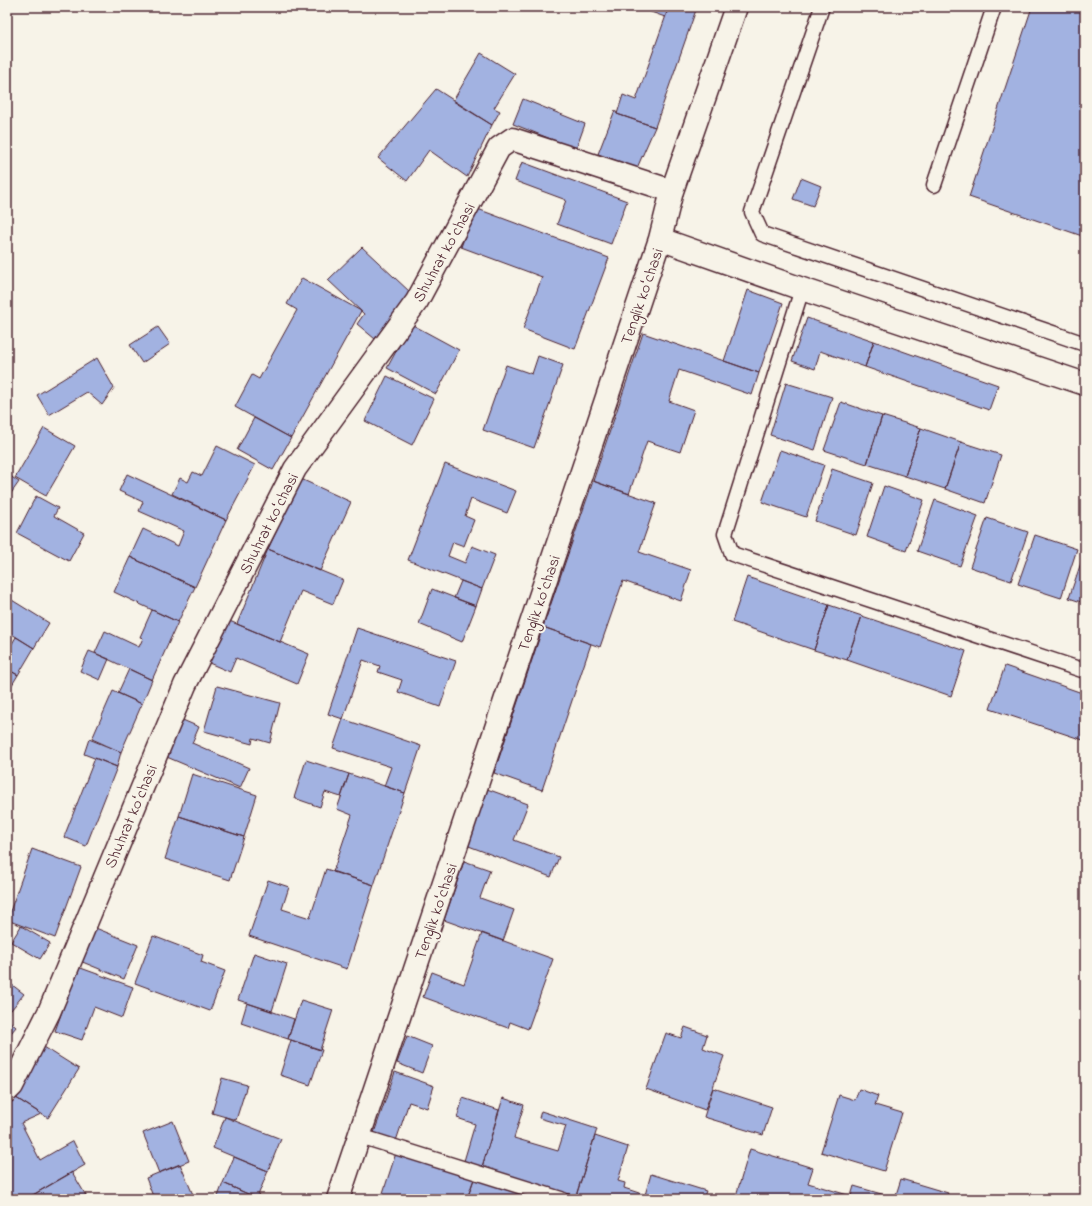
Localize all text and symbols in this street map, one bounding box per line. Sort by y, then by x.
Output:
street label: Shuhrat koʻchasi [407,199,482,307]
street label: Tenglik koʻchasi [615,245,671,348]
street label: Shuhrat koʻchasi [234,469,306,579]
street label: Tenglik koʻchasi [512,552,568,655]
street label: Shuhrat koʻchasi [99,761,165,872]
street label: Tenglik koʻchasi [409,860,465,963]

